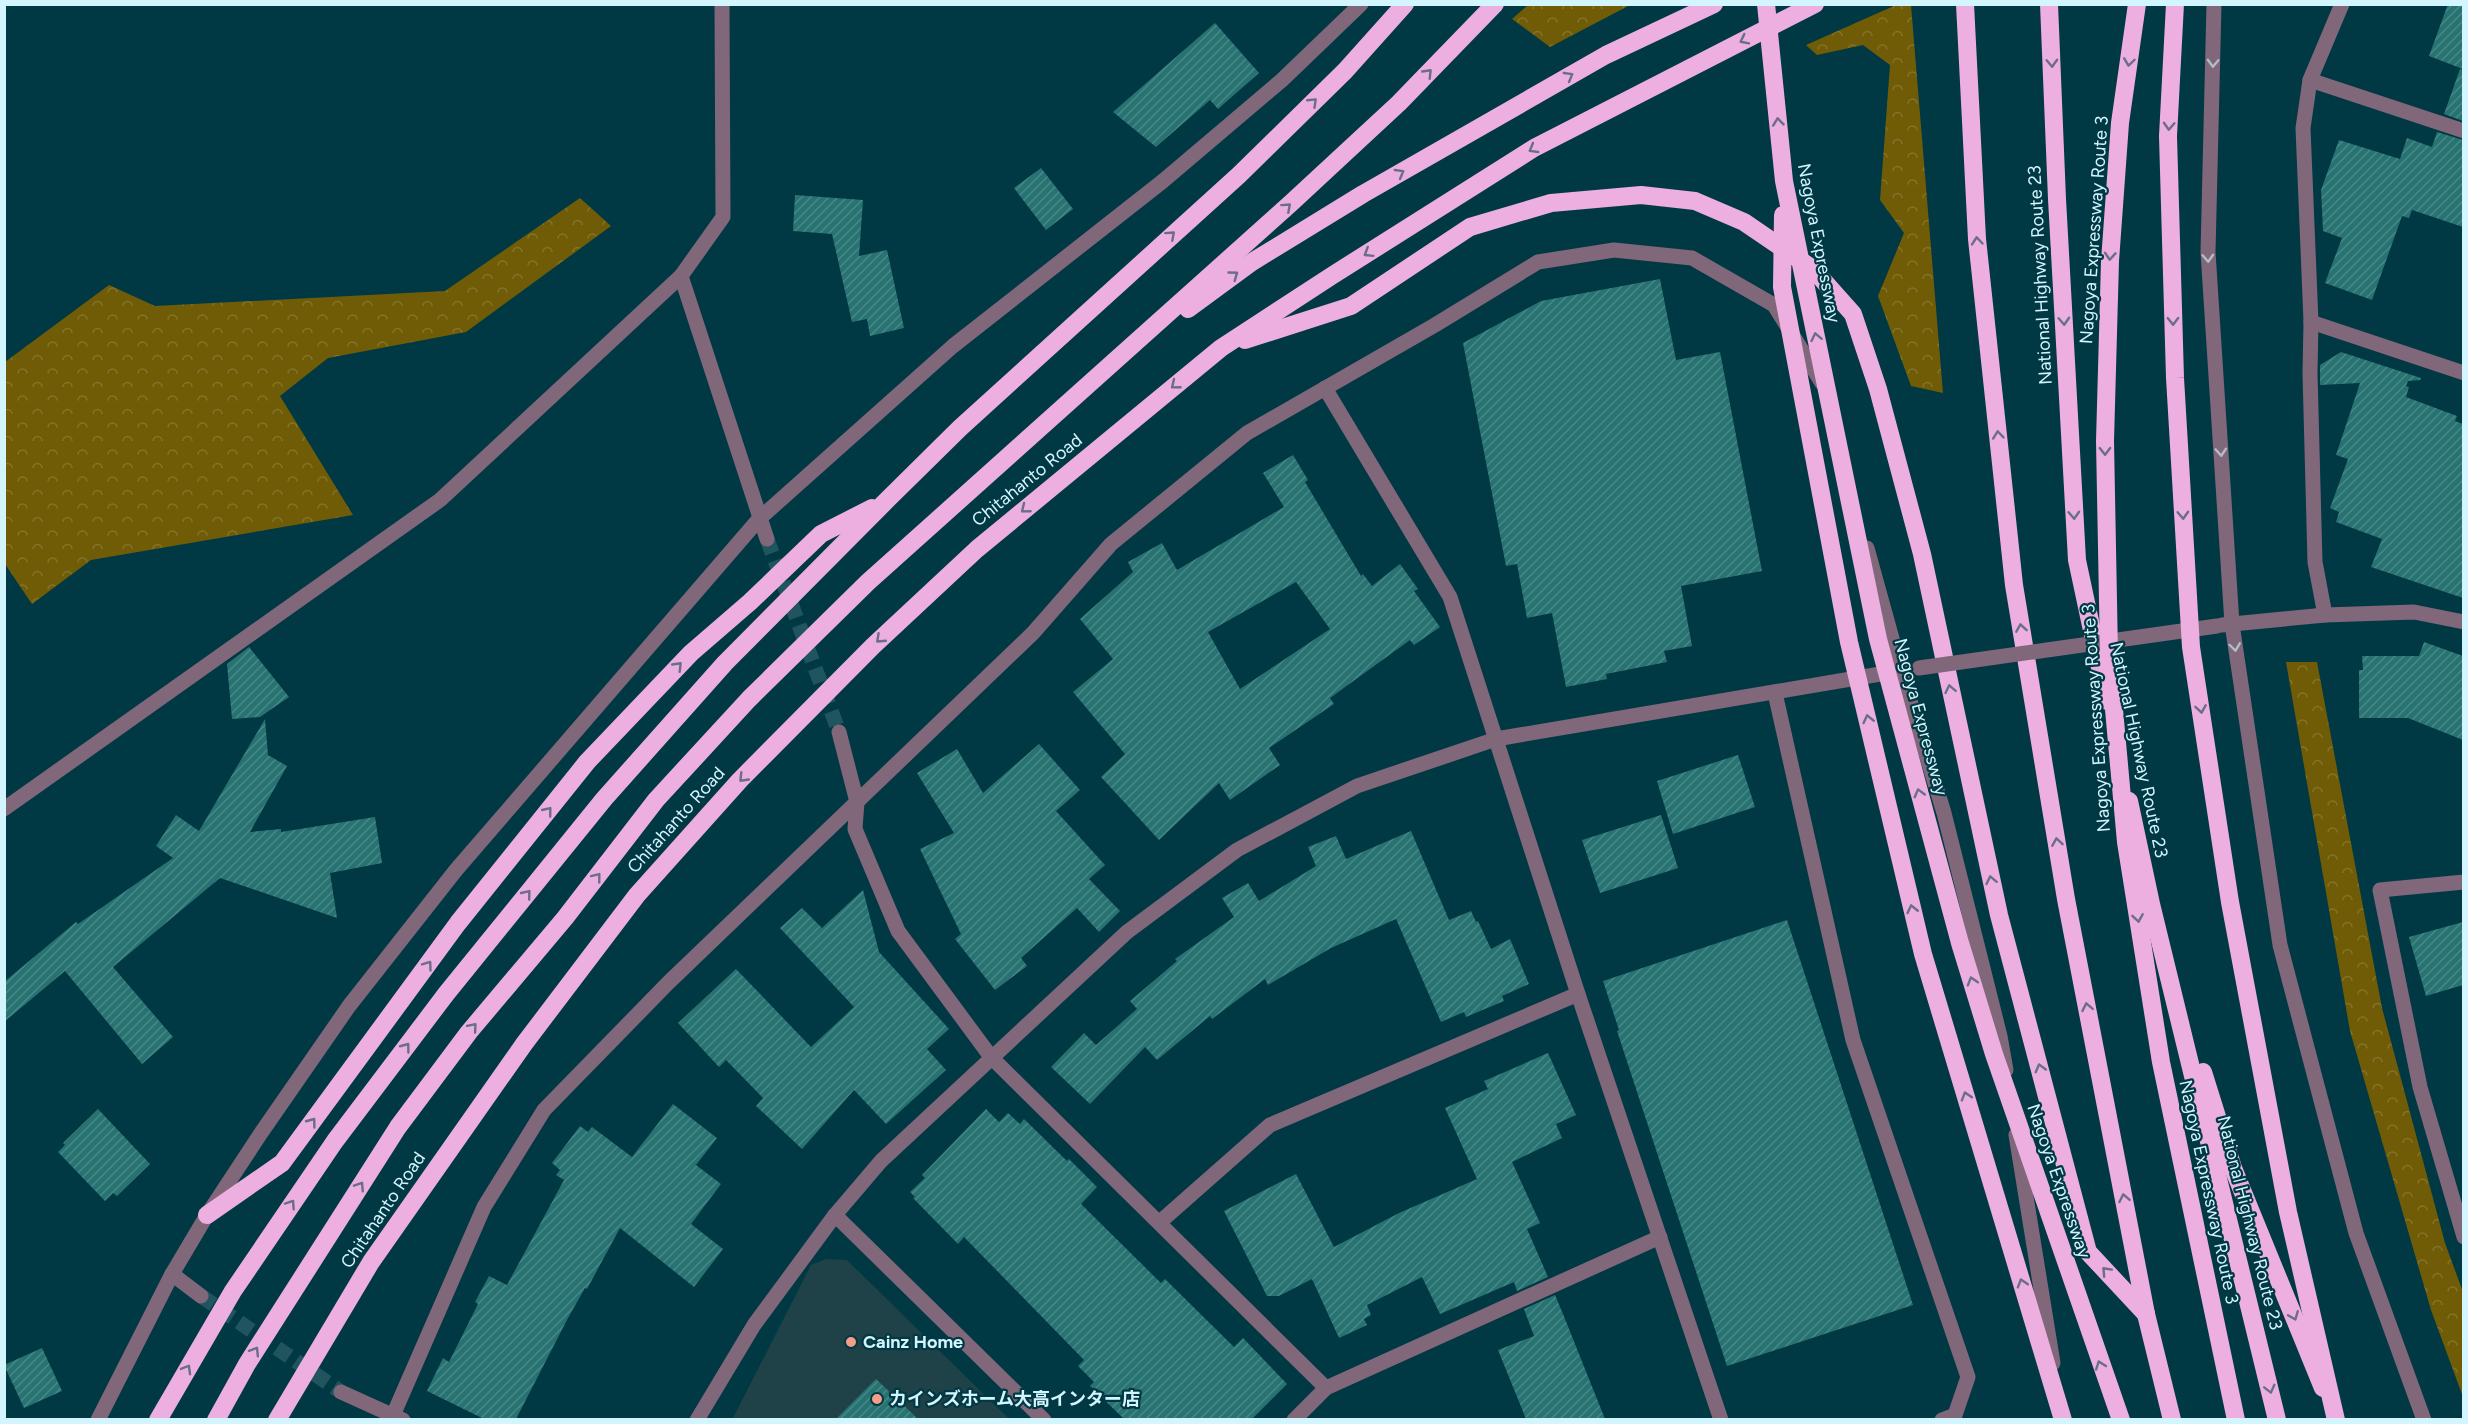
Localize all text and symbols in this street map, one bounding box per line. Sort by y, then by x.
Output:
one-way arrow [1740,33,1750,44]
one-way arrow [2045,58,2058,67]
one-way arrow [2123,58,2135,67]
one-way arrow [2207,58,2219,67]
one-way arrow [1421,69,1432,79]
one-way arrow [1563,72,1573,83]
one-way arrow [1307,98,1317,109]
street label: Nagoya Expressway Route 3 [2075,115,2113,345]
one-way arrow [1772,118,1785,127]
one-way arrow [2162,121,2175,130]
one-way arrow [1529,142,1539,153]
street label: Nagoya Expressway [1793,162,1845,325]
street label: National Highway Route 23 [2023,165,2057,385]
one-way arrow [1394,169,1404,180]
one-way arrow [1280,203,1291,214]
one-way arrow [1164,231,1175,242]
one-way arrow [1971,236,1984,246]
one-way arrow [1364,245,1374,257]
one-way arrow [2104,252,2117,261]
one-way arrow [2202,253,2215,262]
one-way arrow [1228,272,1239,283]
one-way arrow [2057,316,2070,325]
one-way arrow [2167,316,2179,325]
one-way arrow [1810,332,1823,342]
one-way arrow [1171,378,1182,389]
street label: Chitahanto Road [967,429,1087,531]
one-way arrow [1992,430,2005,439]
one-way arrow [2099,447,2111,456]
one-way arrow [2214,448,2227,457]
one-way arrow [1021,502,1032,513]
one-way arrow [2068,511,2081,520]
one-way arrow [2176,511,2189,520]
street label: Nagoya Expressway Route 3 [2077,603,2115,833]
one-way arrow [2015,624,2028,634]
one-way arrow [876,632,886,643]
street label: Nagoya Expressway [1889,636,1953,798]
street label: National Highway Route 23 [2105,640,2173,860]
one-way arrow [2229,642,2241,651]
one-way arrow [671,663,682,673]
one-way arrow [1945,684,1958,694]
one-way arrow [2194,705,2206,714]
one-way arrow [1862,714,1875,724]
street label: Chitahanto Road [622,762,730,878]
one-way arrow [739,770,750,781]
one-way arrow [1914,788,1927,798]
one-way arrow [540,807,551,818]
one-way arrow [2051,837,2063,846]
one-way arrow [590,872,601,883]
one-way arrow [1986,875,1999,885]
one-way arrow [520,890,531,901]
one-way arrow [1907,904,1920,914]
one-way arrow [2132,913,2144,922]
one-way arrow [421,960,432,971]
one-way arrow [1966,976,1979,987]
one-way arrow [2081,1002,2094,1012]
one-way arrow [466,1023,477,1034]
one-way arrow [399,1042,410,1053]
one-way arrow [2034,1064,2047,1074]
street label: Nagoya Expressway Route 3 [2174,1078,2244,1306]
one-way arrow [1961,1091,1973,1102]
street label: Nagoya Expressway [2022,1101,2096,1262]
street label: National Highway Route 23 [2213,1114,2287,1332]
one-way arrow [305,1117,316,1128]
street label: Chitahanto Road [336,1148,430,1272]
one-way arrow [353,1182,364,1193]
one-way arrow [2118,1194,2131,1204]
one-way arrow [284,1200,295,1211]
one-way arrow [2102,1267,2113,1278]
one-way arrow [2017,1278,2029,1289]
one-way arrow [2287,1310,2299,1321]
place label: Cainz Home [863,1331,963,1353]
marker: Cainz Home [844,1335,858,1349]
one-way arrow [248,1346,259,1357]
one-way arrow [2095,1360,2108,1370]
one-way arrow [180,1365,191,1375]
one-way arrow [2262,1384,2275,1394]
place label: カインズホーム大高インター店 [889,1388,1140,1410]
marker: カインズホーム大高インター店 [870,1392,884,1406]

